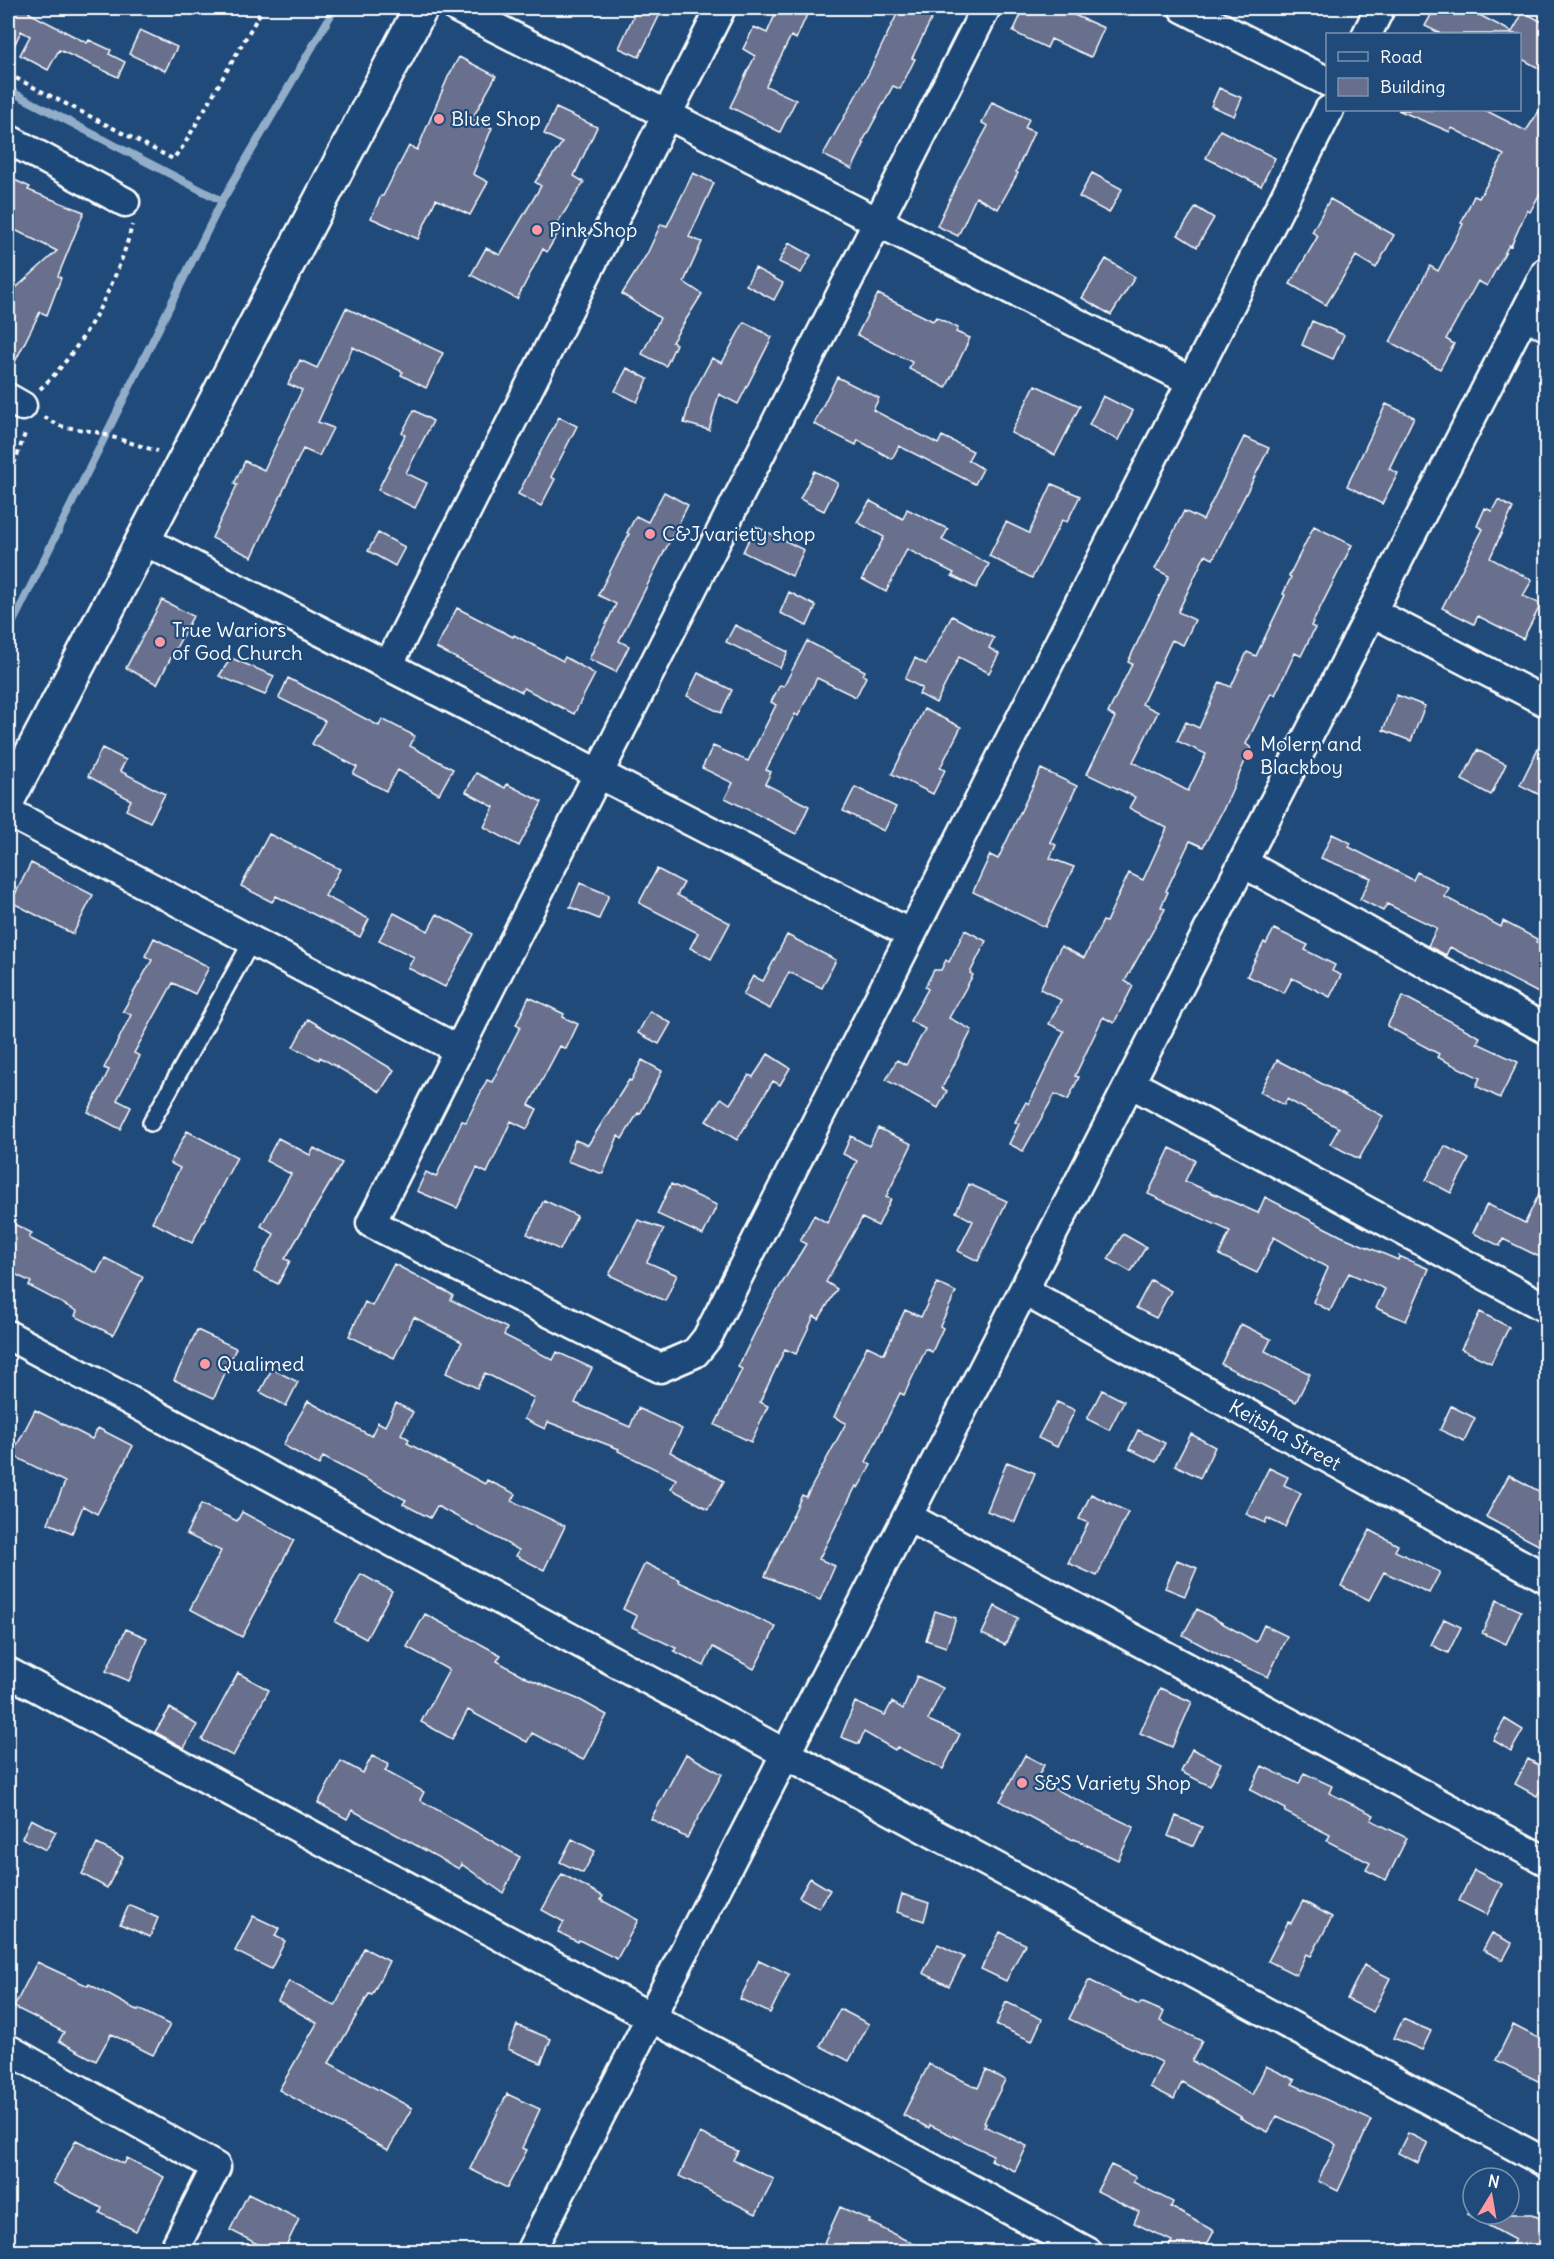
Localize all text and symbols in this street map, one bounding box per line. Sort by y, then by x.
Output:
legend [1326,33,1521,111]
text: Road [1380,45,1423,68]
text: Building [1380,75,1445,98]
place label: Blue Shop [451,106,541,131]
marker: Blue Shop [432,112,446,126]
place label: Pink Shop [549,217,637,242]
marker: Pink Shop [530,223,544,237]
place label: C&J variety shop [662,521,815,546]
marker: C&J variety shop [643,527,657,541]
place label: True Wariors of God Church [172,617,303,665]
marker: True Wariors of God Church [153,635,167,649]
place label: Molern and Blackboy [1260,731,1362,779]
marker: Molern and Blackboy [1241,748,1255,762]
place label: Qualimed [217,1351,304,1376]
marker: Qualimed [198,1357,212,1371]
street label: Keitsha Street [1225,1394,1346,1476]
place label: S&S Variety Shop [1034,1770,1191,1795]
marker: S&S Variety Shop [1015,1776,1029,1790]
north arrow [1461,2166,1521,2226]
text: N [1487,2170,1501,2192]

